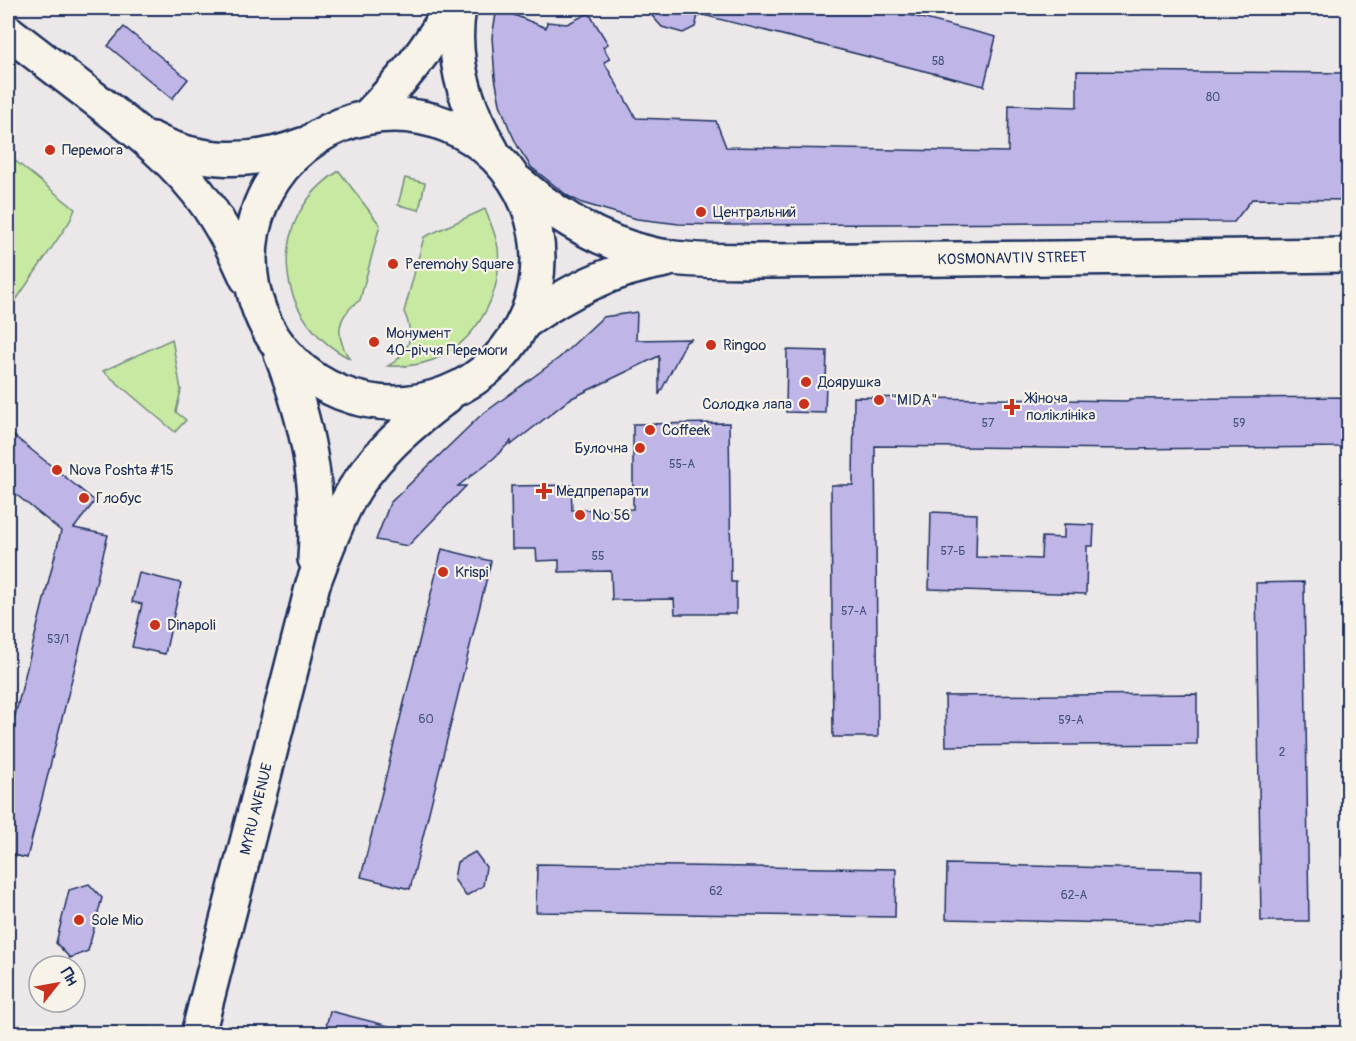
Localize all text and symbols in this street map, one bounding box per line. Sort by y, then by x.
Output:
house number: 58 [932,54,944,69]
house number: 80 [1206,90,1220,105]
place label: Перемога [62,141,123,160]
marker: Перемога [43,143,57,157]
place label: Центральний [713,203,796,222]
marker: Центральний [694,205,708,219]
street label: KOSMONAVTIV STREET [937,248,1087,269]
place label: Peremohy Square [405,255,514,274]
marker: Peremohy Square [386,257,400,271]
place label: Монумент 40-річчя Перемоги [386,324,507,360]
marker: Монумент 40-річчя Перемоги [367,335,381,349]
place label: Ringoo [723,336,766,355]
marker: Ringoo [704,338,718,352]
place label: Доярушка [817,373,881,392]
marker: Доярушка [799,375,813,389]
place label: Жіноча поліклініка [1024,389,1095,425]
place label: "MIDA" [891,391,937,410]
marker: "MIDA" [872,393,886,407]
place label: Солодка лапа [702,395,792,414]
marker: Солодка лапа [797,397,811,411]
marker: Жіноча поліклініка [1003,398,1021,416]
house number: 57 [982,416,995,431]
house number: 59 [1233,416,1245,431]
place label: Coffeek [662,421,711,440]
marker: Coffeek [643,423,657,437]
place label: Булочна [575,439,628,458]
marker: Булочна [633,441,647,455]
house number: 55-А [669,457,695,472]
place label: Nova Poshta #15 [69,461,174,480]
marker: Nova Poshta #15 [50,463,64,477]
place label: Медпрепарати [556,482,648,501]
marker: Медпрепарати [537,484,551,498]
place label: Глобус [96,489,142,508]
marker: Глобус [77,491,91,505]
place label: № 56 [592,506,630,525]
marker: № 56 [573,508,587,522]
house number: 57-Б [940,544,966,559]
house number: 55 [591,549,605,564]
place label: Krispi [455,563,489,582]
marker: Krispi [436,565,450,579]
house number: 57-А [841,604,867,619]
place label: Dinapoli [167,616,216,635]
marker: Dinapoli [148,618,162,632]
house number: 53/1 [47,632,69,647]
house number: 60 [418,712,434,727]
house number: 59-А [1058,713,1084,728]
house number: 2 [1279,745,1286,760]
street label: MYRU AVENUE [236,761,277,857]
house number: 62 [709,884,723,899]
house number: 62-А [1061,888,1088,903]
place label: Sole Mio [91,911,144,930]
marker: Sole Mio [72,913,86,927]
north arrow [27,954,87,1014]
text: Пн [56,964,82,989]

